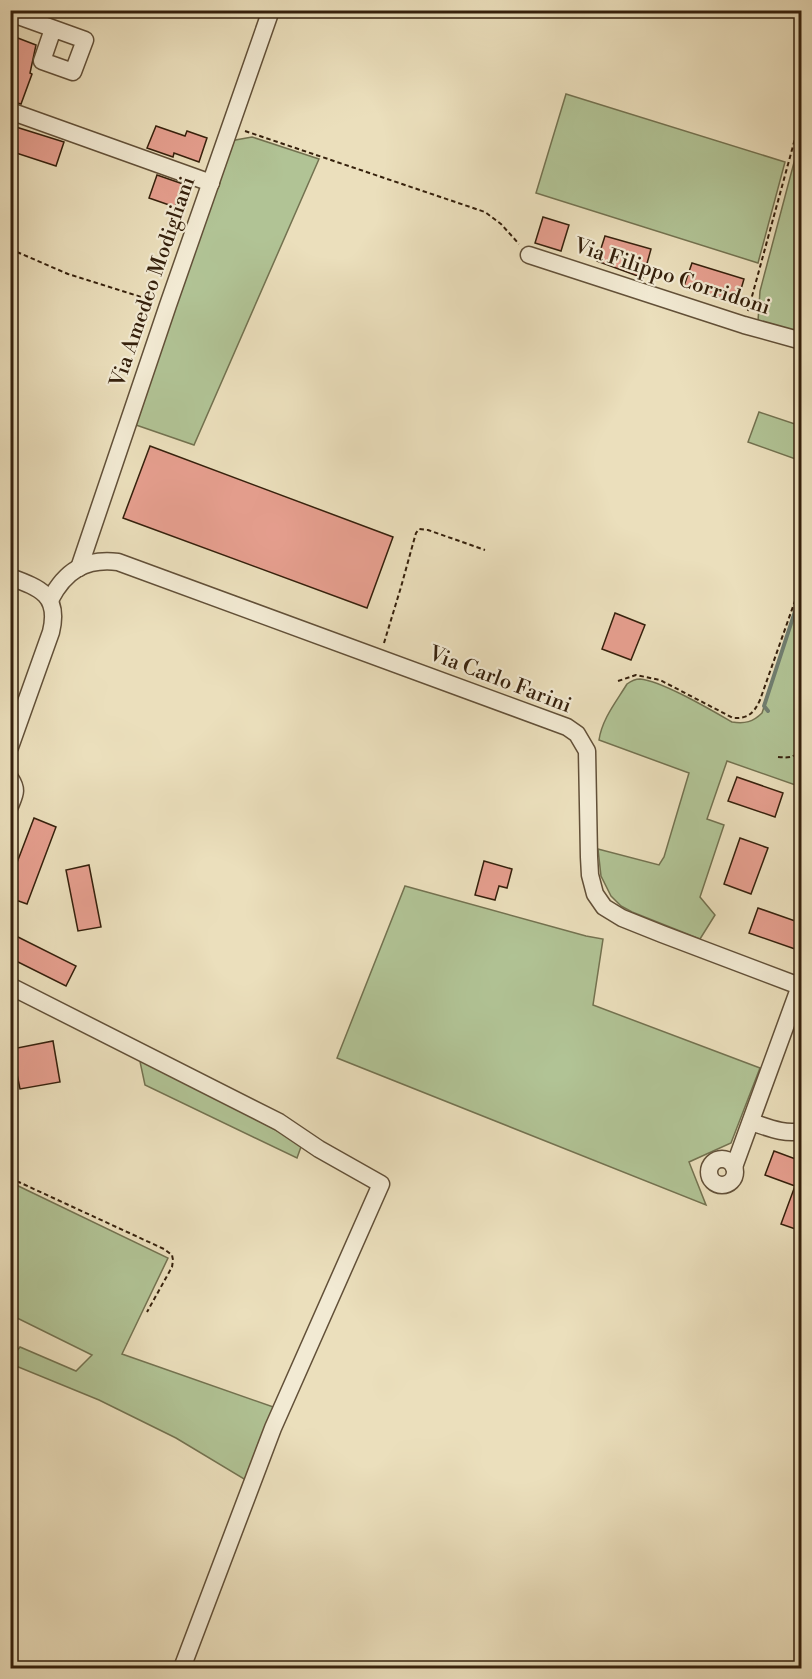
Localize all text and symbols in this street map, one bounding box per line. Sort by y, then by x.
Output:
street label: Via Amedeo Modigliani [104,173,201,392]
street label: Via Filippo Corridoni [570,233,774,321]
street label: Via Carlo Farini [424,640,575,719]

